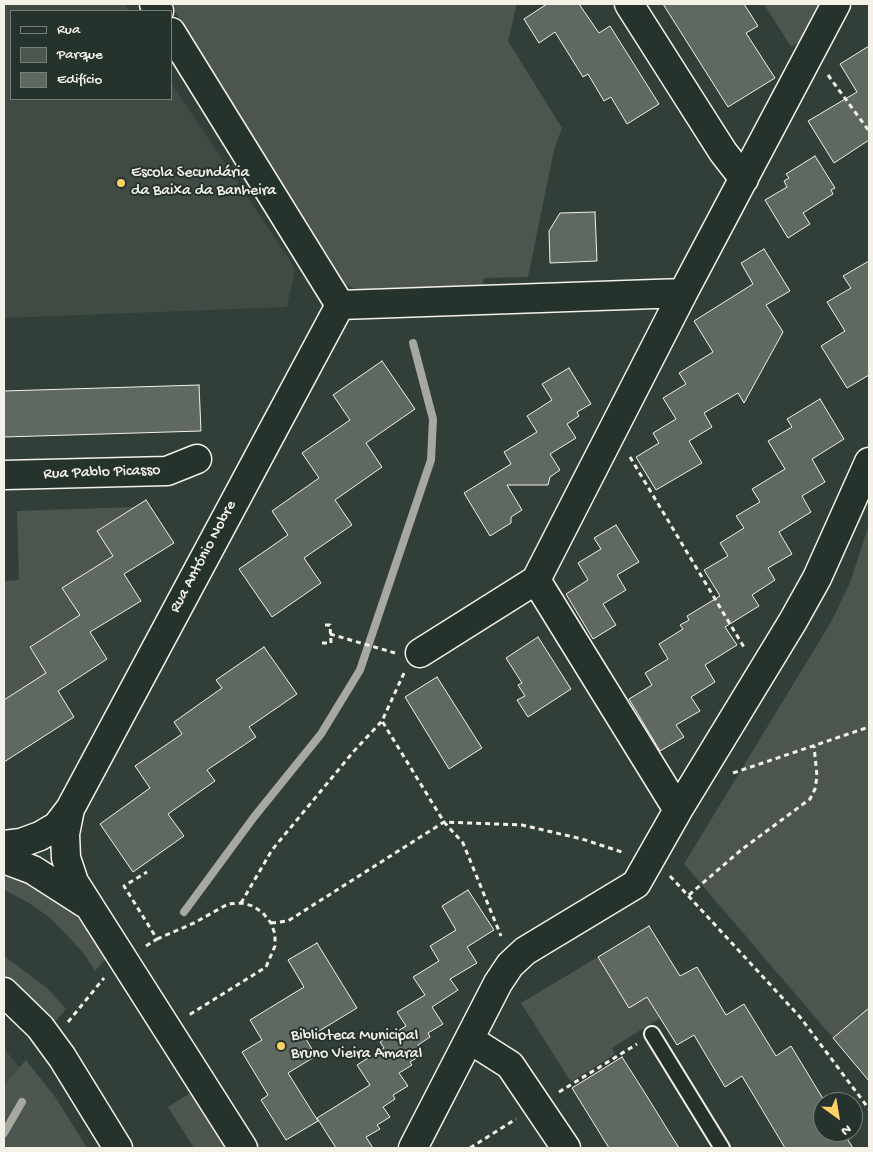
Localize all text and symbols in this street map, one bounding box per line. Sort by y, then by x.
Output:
legend [10,10,172,100]
text: Rua [57,21,80,39]
text: Parque [57,46,103,64]
text: Edifício [57,71,102,89]
place label: Escola Secundária da Baixa da Banheira [131,164,276,202]
marker: Escola Secundária da Baixa da Banheira [115,177,127,189]
street label: Rua Pablo Picasso [43,461,161,485]
street label: Rua António Nobre [166,497,242,617]
place label: Biblioteca Municipal Bruno Vieira Amaral [291,1027,422,1065]
marker: Biblioteca Municipal Bruno Vieira Amaral [275,1040,287,1052]
north arrow [813,1092,863,1142]
text: N [837,1120,854,1139]

